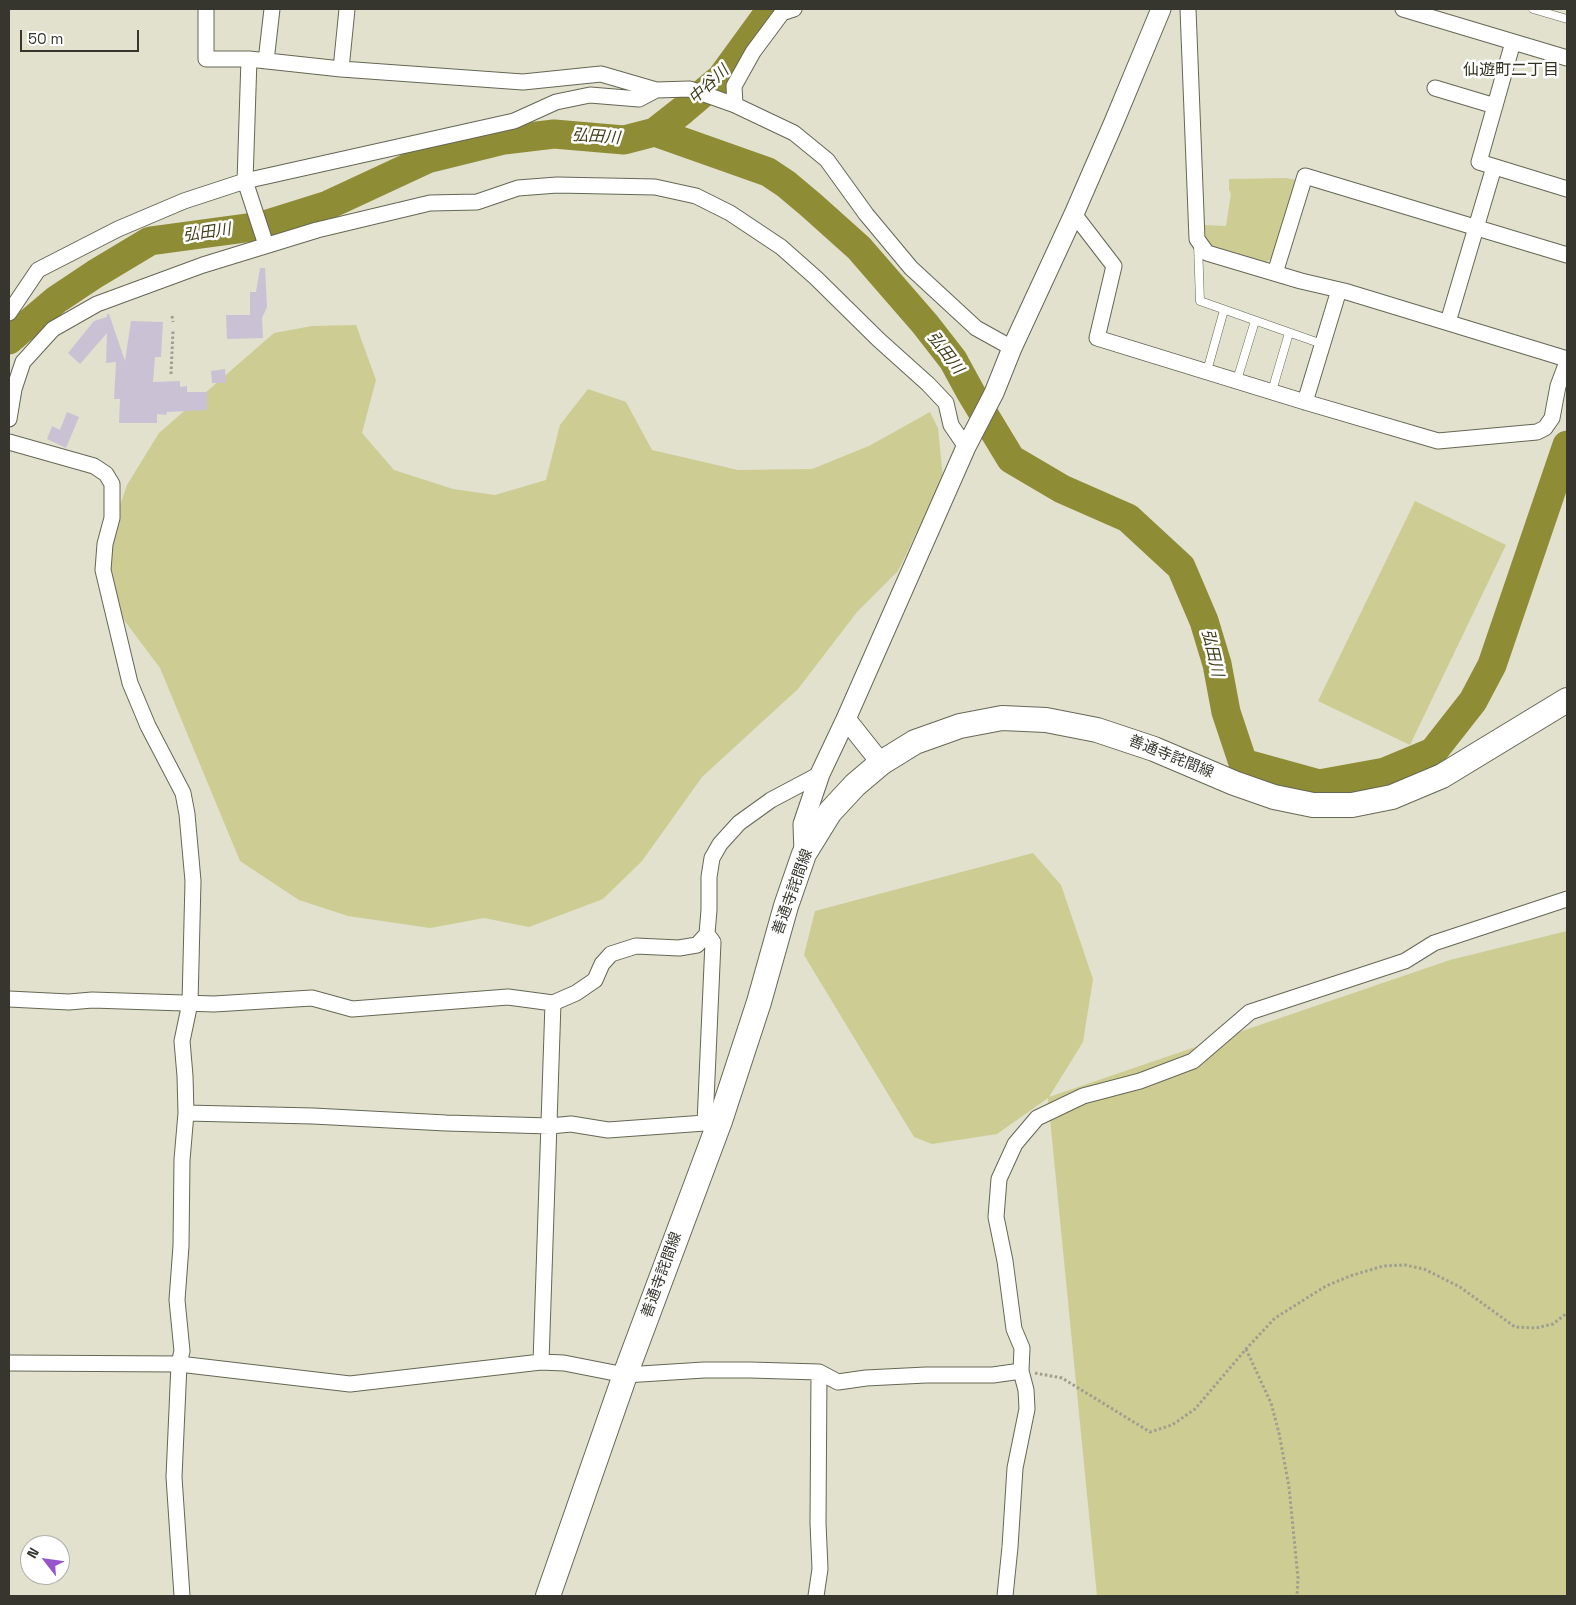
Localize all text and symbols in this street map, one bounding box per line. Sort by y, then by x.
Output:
scale bar [22,20,141,52]
text: 50 m [28,29,63,48]
district label: 仙遊町二丁目 [1463,61,1559,81]
water label: 中谷川 [685,62,733,108]
water label: 弘田川 [571,126,621,148]
water label: 弘田川 [182,220,232,246]
water label: 弘田川 [923,328,967,378]
water label: 弘田川 [1197,627,1227,679]
street label: 善通寺詫間線 [1126,732,1216,782]
street label: 善通寺詫間線 [769,847,817,937]
street label: 善通寺詫間線 [638,1230,686,1320]
north arrow [20,1535,70,1585]
text: N [23,1544,43,1562]

